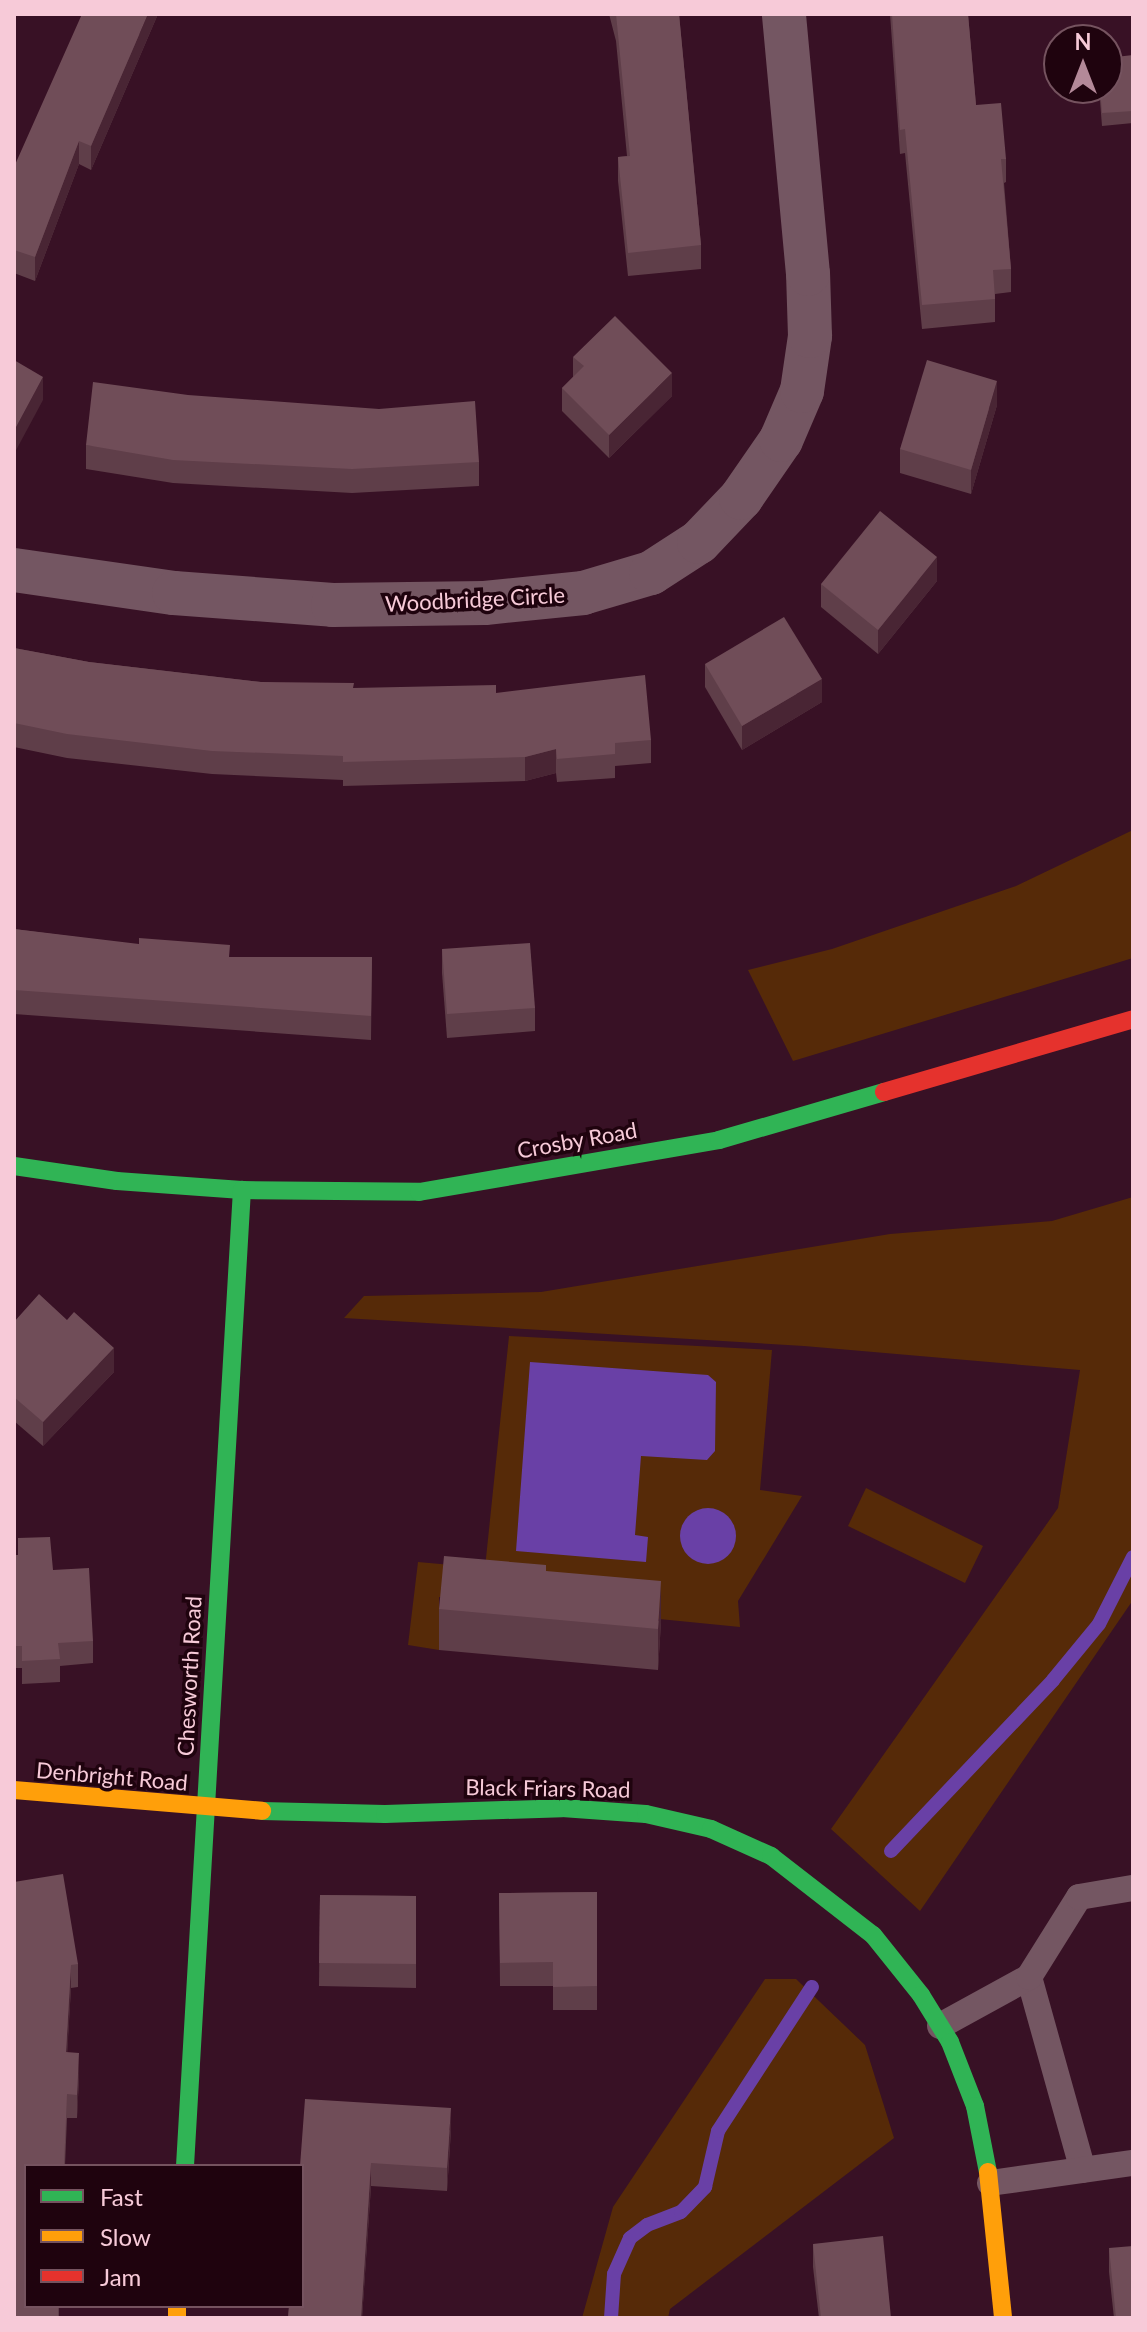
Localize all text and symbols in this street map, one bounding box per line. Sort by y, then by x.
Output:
north arrow [1043,24,1123,104]
text: N [1075,28,1091,55]
street label: Woodbridge Circle [384,581,566,617]
street label: Crosby Road [515,1116,639,1164]
street label: Chesworth Road [172,1595,206,1757]
street label: Denbright Road [35,1756,189,1796]
street label: Black Friars Road [465,1773,631,1803]
legend [24,2164,304,2308]
text: Fast [100,2182,143,2211]
text: Slow [100,2222,151,2251]
text: Jam [100,2262,141,2291]

